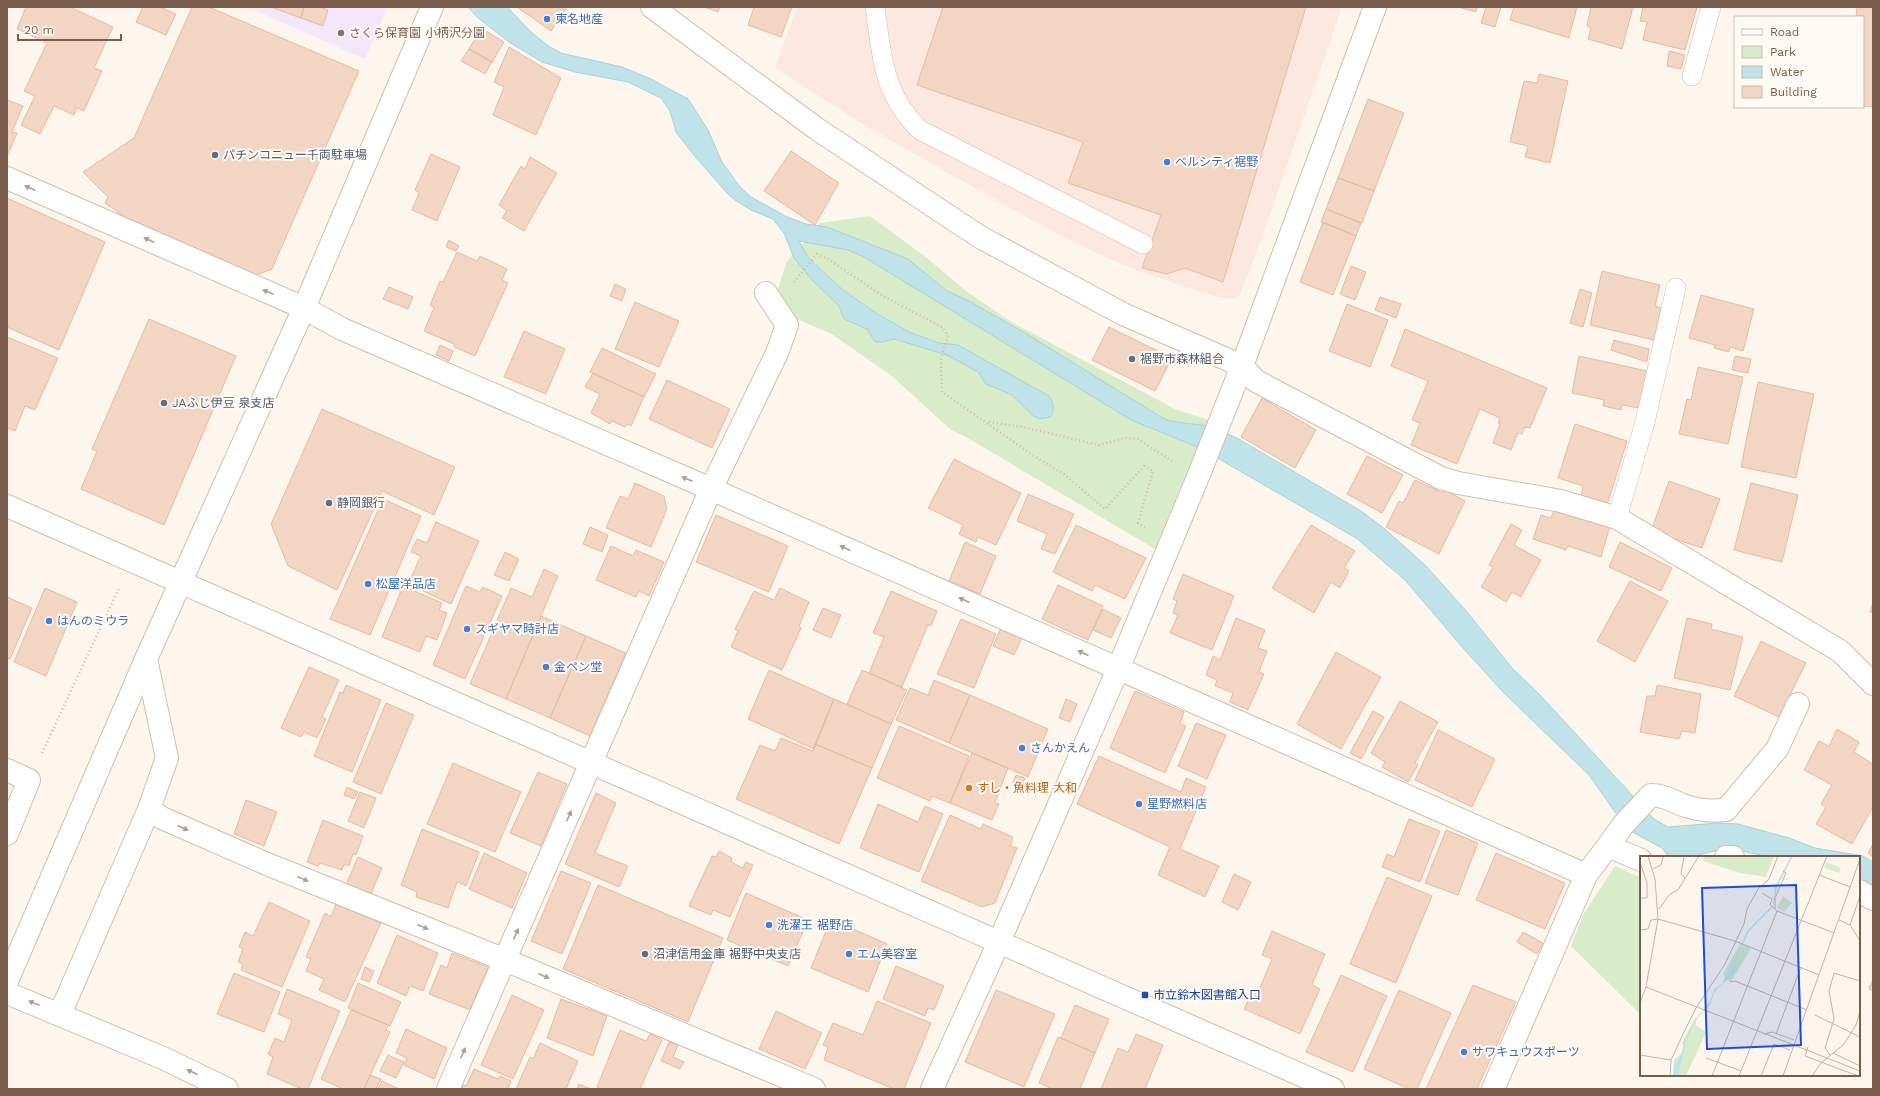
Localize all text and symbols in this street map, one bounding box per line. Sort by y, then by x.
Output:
place label: 東名地産 [555,12,603,26]
marker: 東名地産 [542,14,552,24]
scale bar [18,16,121,42]
legend [1734,16,1864,108]
text: 20 m [24,23,54,37]
text: Road [1770,25,1799,39]
place label: さくら保育園 小柄沢分園 [349,26,485,40]
marker: さくら保育園 小柄沢分園 [336,28,346,38]
text: Park [1770,45,1796,59]
text: Water [1770,65,1805,79]
text: Building [1770,85,1817,99]
place label: パチンコニュー千両駐車場 [223,148,367,162]
marker: パチンコニュー千両駐車場 [210,150,220,160]
place label: ベルシティ裾野 [1175,155,1258,169]
marker: ベルシティ裾野 [1162,157,1172,167]
one-way arrow [25,185,36,191]
one-way arrow [143,237,155,243]
one-way arrow [262,289,274,295]
place label: 裾野市森林組合 [1140,352,1224,366]
marker: 裾野市森林組合 [1127,354,1137,364]
place label: JAふじ伊豆 泉支店 [172,396,275,410]
marker: JAふじ伊豆 泉支店 [159,398,169,408]
one-way arrow [681,475,693,481]
place label: 静岡銀行 [337,496,385,510]
marker: 静岡銀行 [324,498,334,508]
one-way arrow [839,545,850,551]
place label: 松屋洋品店 [376,577,436,591]
marker: 松屋洋品店 [363,579,373,589]
one-way arrow [957,597,969,603]
place label: はんのミウラ [57,614,129,628]
marker: はんのミウラ [44,616,54,626]
place label: スギヤマ時計店 [475,622,559,636]
marker: スギヤマ時計店 [462,624,472,634]
one-way arrow [1077,650,1088,656]
place label: 金ペン堂 [554,660,602,674]
marker: 金ペン堂 [541,662,551,672]
place label: さんかえん [1030,741,1090,755]
marker: さんかえん [1017,743,1027,753]
place label: すし・魚料理 大和 [977,781,1077,795]
marker: すし・魚料理 大和 [964,783,974,793]
place label: 星野燃料店 [1147,797,1207,811]
marker: 星野燃料店 [1134,799,1144,809]
one-way arrow [566,809,572,821]
one-way arrow [178,825,190,831]
inset map [1640,856,1860,1076]
one-way arrow [297,876,309,882]
place label: 洗濯王 裾野店 [777,918,853,932]
marker: 洗濯王 裾野店 [764,920,774,930]
one-way arrow [418,925,430,931]
one-way arrow [513,929,519,940]
place label: 沼津信用金庫 裾野中央支店 [653,947,801,961]
place label: エム美容室 [857,947,917,961]
marker: 沼津信用金庫 裾野中央支店 [640,949,650,959]
marker: エム美容室 [844,949,854,959]
one-way arrow [538,974,550,980]
place label: 市立鈴木図書館入口 [1153,988,1261,1002]
marker: 市立鈴木図書館入口 [1140,990,1150,1000]
one-way arrow [27,1000,39,1006]
place label: サワキュウスポーツ [1472,1045,1580,1059]
one-way arrow [461,1047,467,1059]
marker: サワキュウスポーツ [1459,1047,1469,1057]
one-way arrow [186,1069,198,1075]

